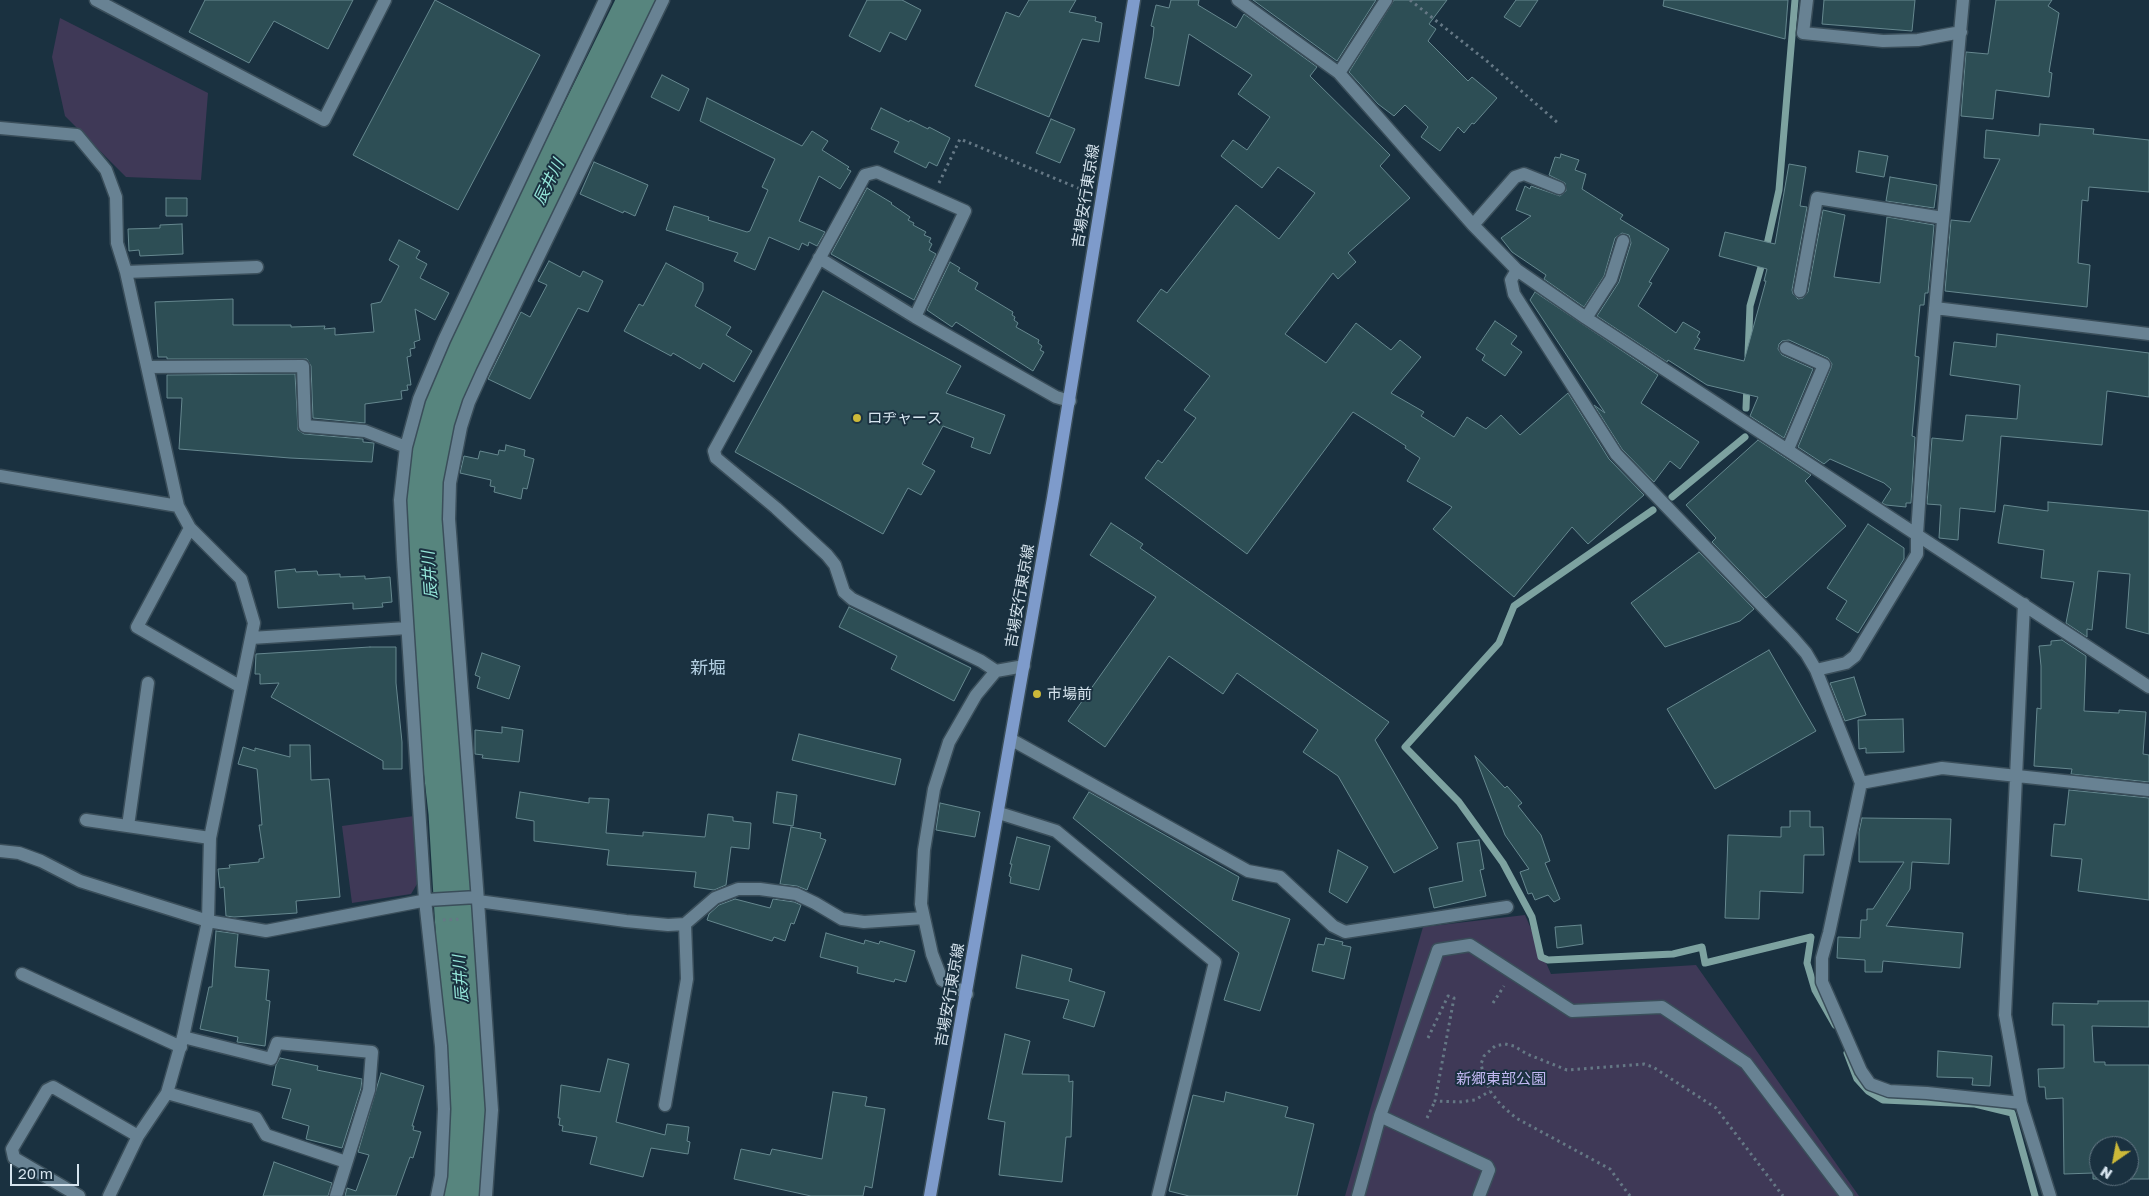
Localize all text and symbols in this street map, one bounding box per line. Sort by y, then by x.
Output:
street label: 吉場安行東京線 [1069,143,1103,249]
water label: 辰井川 [530,156,568,208]
place label: ロヂャース [867,409,942,427]
marker: ロヂャース [851,412,863,424]
street label: 吉場安行東京線 [1002,543,1038,649]
water label: 辰井川 [419,550,441,600]
district label: 新堀 [690,657,726,679]
place label: 市場前 [1047,685,1092,703]
marker: 市場前 [1031,688,1043,700]
street label: 吉場安行東京線 [932,942,968,1048]
water label: 辰井川 [450,954,472,1004]
park label: 新郷東部公園 [1456,1070,1546,1088]
north arrow [2089,1136,2139,1186]
scale bar [12,1154,81,1186]
text: N [2097,1163,2115,1183]
text: 20 m [18,1164,53,1182]

